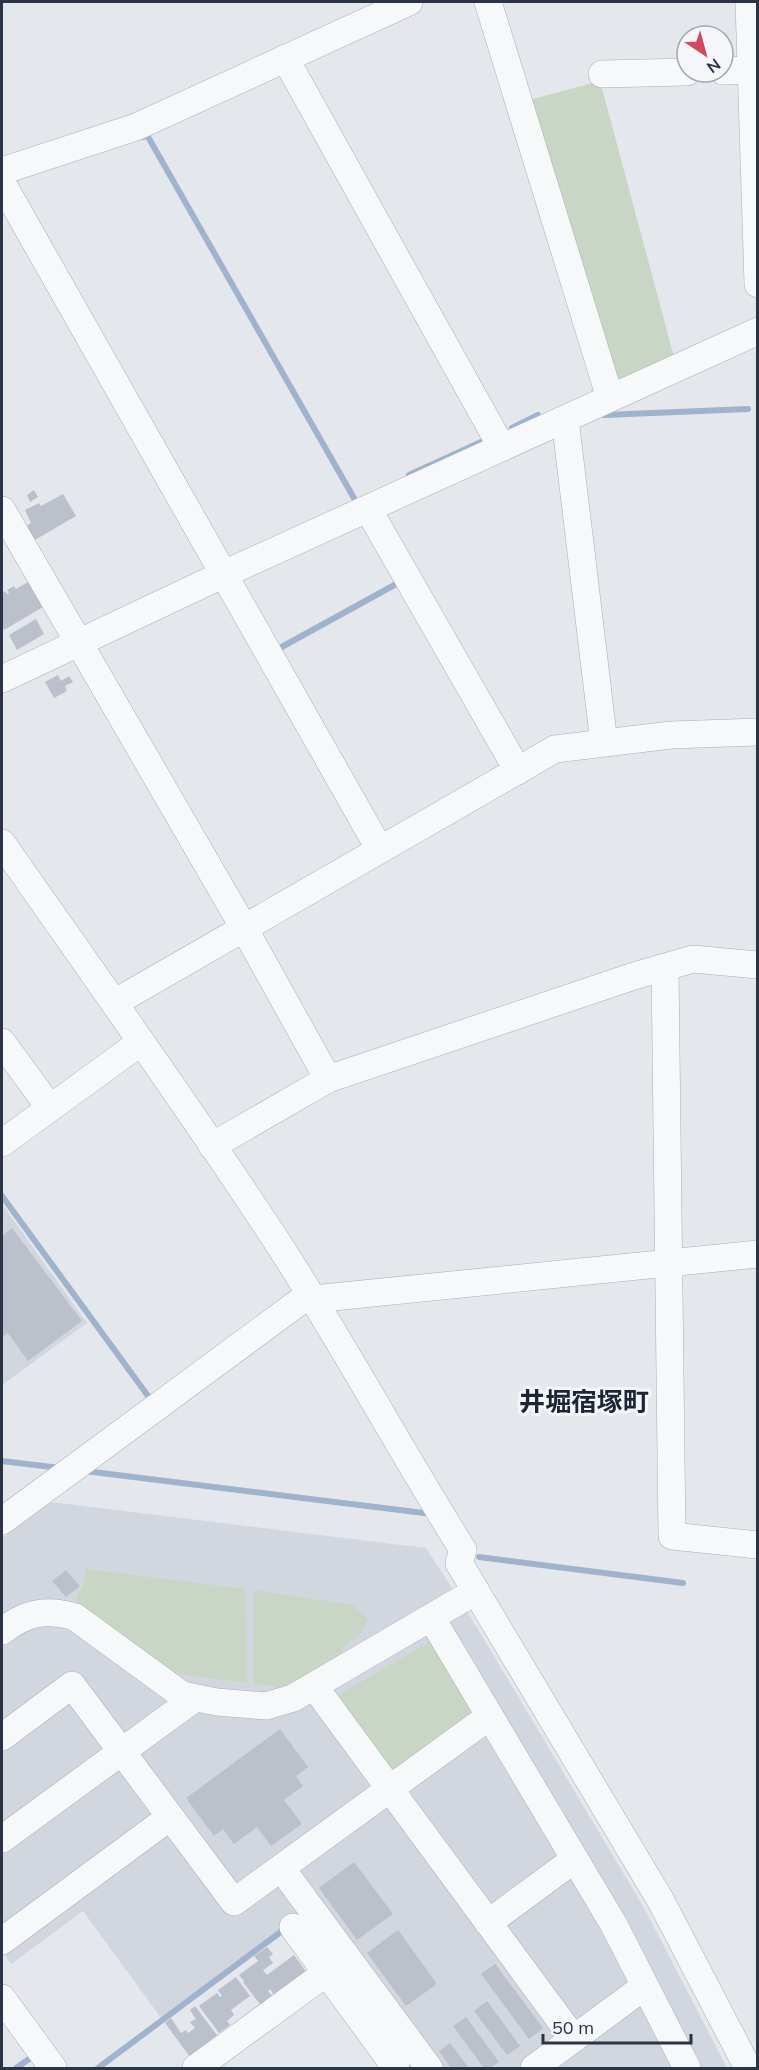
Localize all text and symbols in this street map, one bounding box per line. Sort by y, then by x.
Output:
north arrow [675,24,735,84]
text: N [703,54,725,78]
district label: 井堀宿塚町 [519,1385,649,1418]
scale bar [543,2007,692,2045]
text: 50 m [552,2016,594,2039]

